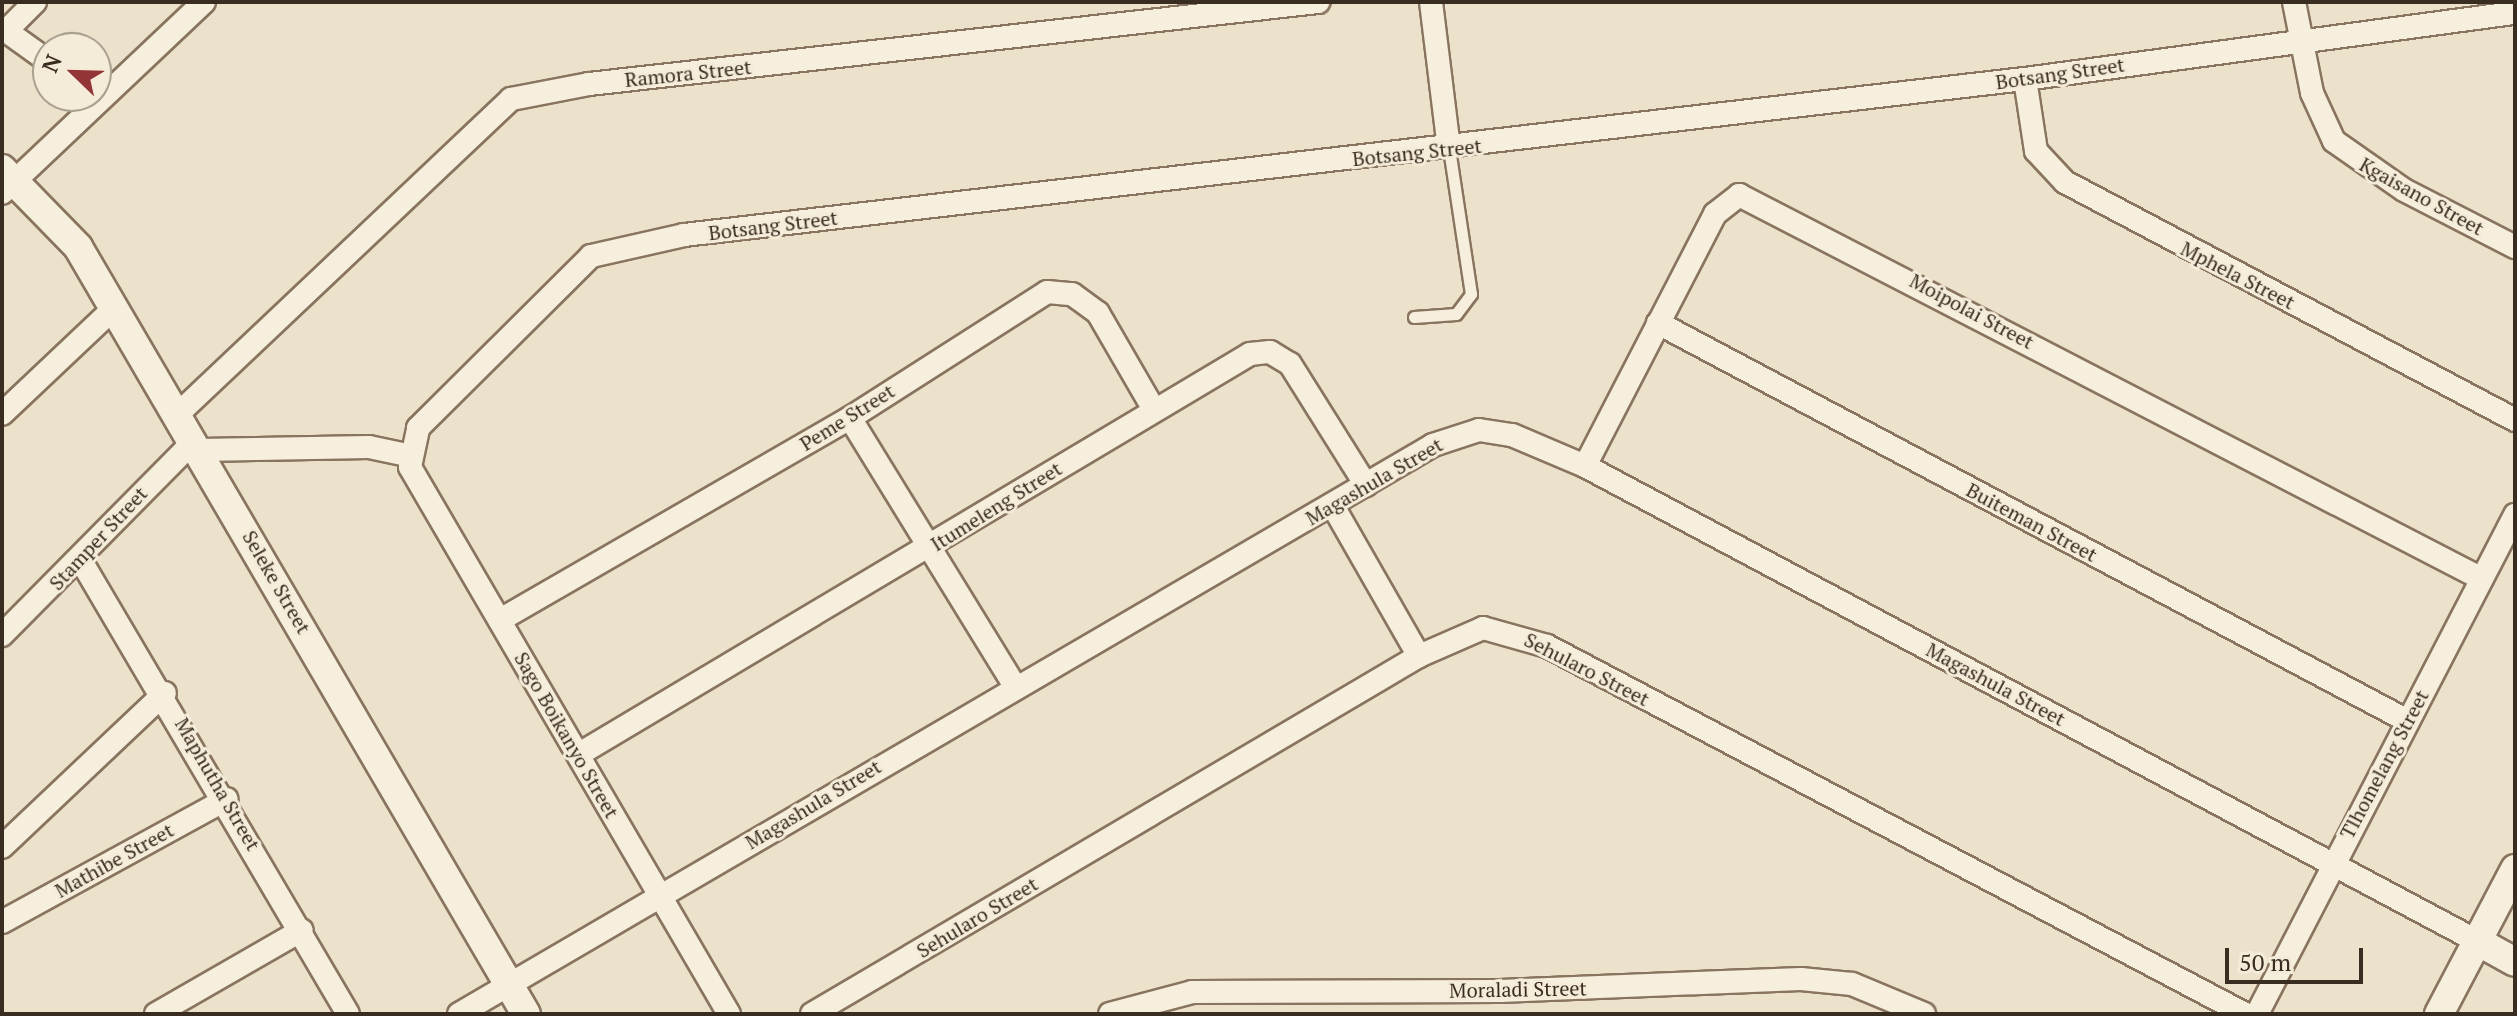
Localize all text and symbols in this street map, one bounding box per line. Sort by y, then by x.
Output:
north arrow [32,32,112,112]
text: N [35,50,68,77]
street label: Botsang Street [1994,52,2126,94]
street label: Ramora Street [624,54,752,92]
street label: Botsang Street [1351,133,1483,171]
street label: Kgaisano Street [2356,152,2488,240]
street label: Botsang Street [707,205,839,245]
street label: Mphela Street [2177,236,2299,314]
street label: Moipolai Street [1906,268,2038,354]
street label: Peme Street [795,378,899,456]
street label: Magashula Street [1301,432,1447,530]
street label: Itumeleng Street [926,456,1066,556]
street label: Buiteman Street [1962,477,2102,567]
street label: Stamper Street [44,481,152,595]
street label: Seleke Street [238,526,316,638]
street label: Sehularo Street [1520,627,1654,711]
street label: Magashula Street [1922,637,2070,731]
street label: Sago Boikanyo Street [510,648,624,822]
street label: Tlhomelang Street [2335,685,2433,843]
street label: Maphutha Street [170,713,266,855]
street label: Magashula Street [741,754,885,854]
street label: Mathibe Street [51,818,177,902]
street label: Sehularo Street [912,871,1042,963]
scale bar [2229,932,2367,982]
text: 50 m [2239,946,2291,978]
street label: Moraladi Street [1449,976,1587,1002]

